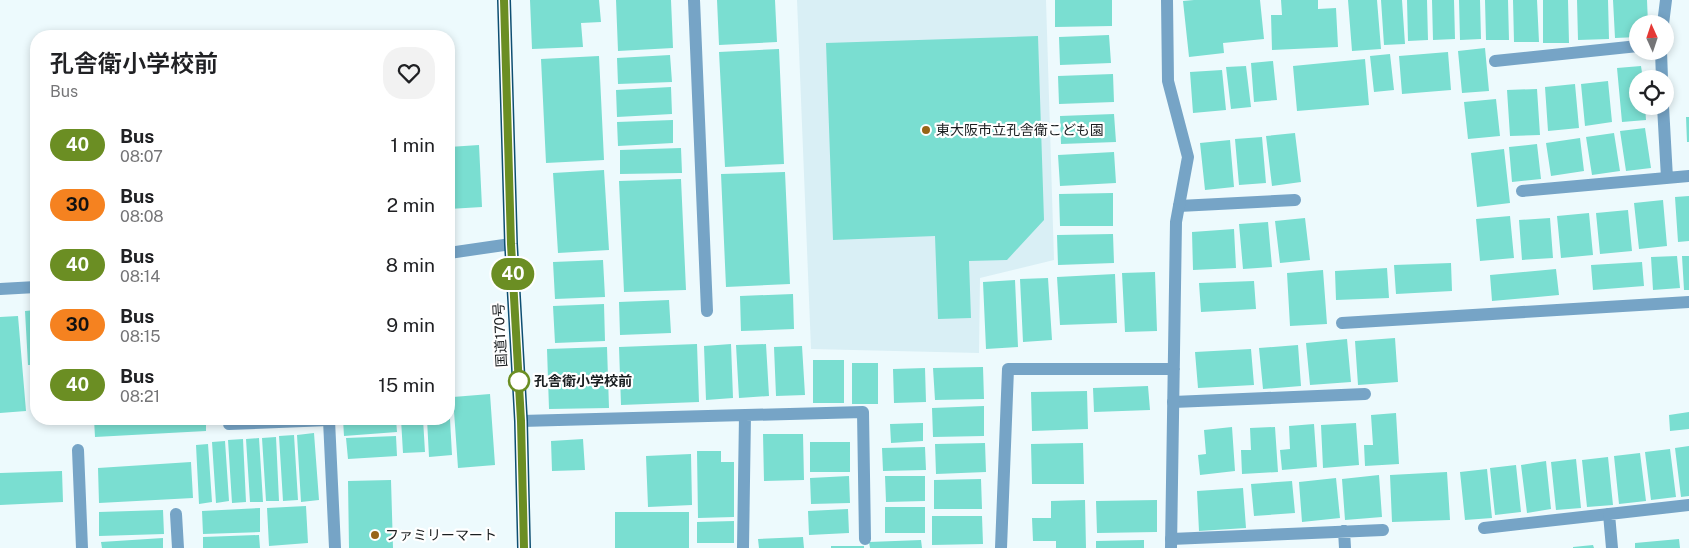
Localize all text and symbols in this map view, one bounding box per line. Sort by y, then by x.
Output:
north arrow [1629,15,1674,60]
map controls [1629,15,1674,115]
button: heart [383,47,435,99]
text: 孔舎衛小学校前 [50,49,218,77]
button: locate [1629,70,1674,115]
text: Bus [50,82,78,101]
place label: 東大阪市立孔舎衛こども園 [936,122,1104,138]
marker: 東大阪市立孔舎衛こども園 [920,124,932,136]
text: Bus [120,125,154,147]
text: 40 [66,134,89,155]
text: 1 min [390,134,435,156]
text: 08:07 [120,147,163,166]
text: Bus [120,185,154,207]
text: 30 [66,194,89,215]
text: 2 min [387,194,435,216]
text: 08:08 [120,207,164,226]
text: Bus [120,245,154,267]
text: 40 [66,254,89,275]
text: 8 min [386,254,435,276]
line badge: 40 [490,258,536,290]
text: 40 [501,263,525,284]
text: 08:14 [120,267,160,286]
street label: 国道170号 [490,302,510,368]
text: Bus [120,305,154,327]
text: 30 [66,314,89,335]
text: 9 min [386,314,435,336]
text: 08:15 [120,327,160,346]
text: Bus [120,365,154,387]
marker: 孔舎衛小学校前 [508,370,530,392]
place label: 孔舎衛小学校前 [534,373,632,389]
text: 40 [66,374,89,395]
text: 15 min [378,374,435,396]
text: 08:21 [120,387,160,406]
place label: ファミリーマート [385,527,497,543]
marker: ファミリーマート [369,529,381,541]

